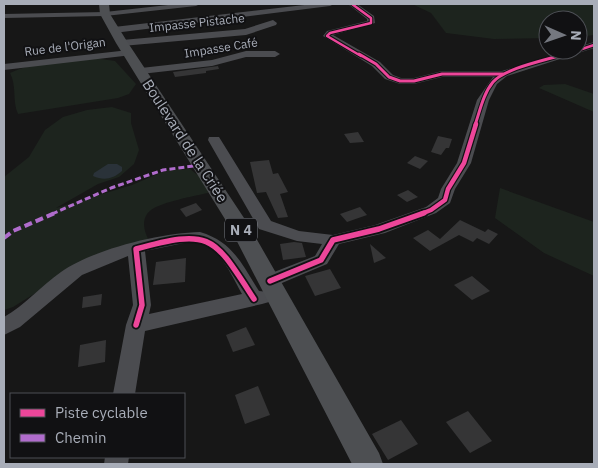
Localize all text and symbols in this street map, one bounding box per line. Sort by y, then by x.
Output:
street label: Impasse Pistache [149,10,246,35]
north arrow [538,10,588,60]
text: N [567,30,585,41]
street label: Rue de l'Origan [23,34,106,59]
street label: Impasse Café [183,34,259,61]
street label: Boulevard de la Criée [139,76,232,206]
road number: N 4 [225,218,257,242]
legend [10,393,185,458]
text: Piste cyclable [55,403,148,422]
text: Chemin [55,428,106,447]

